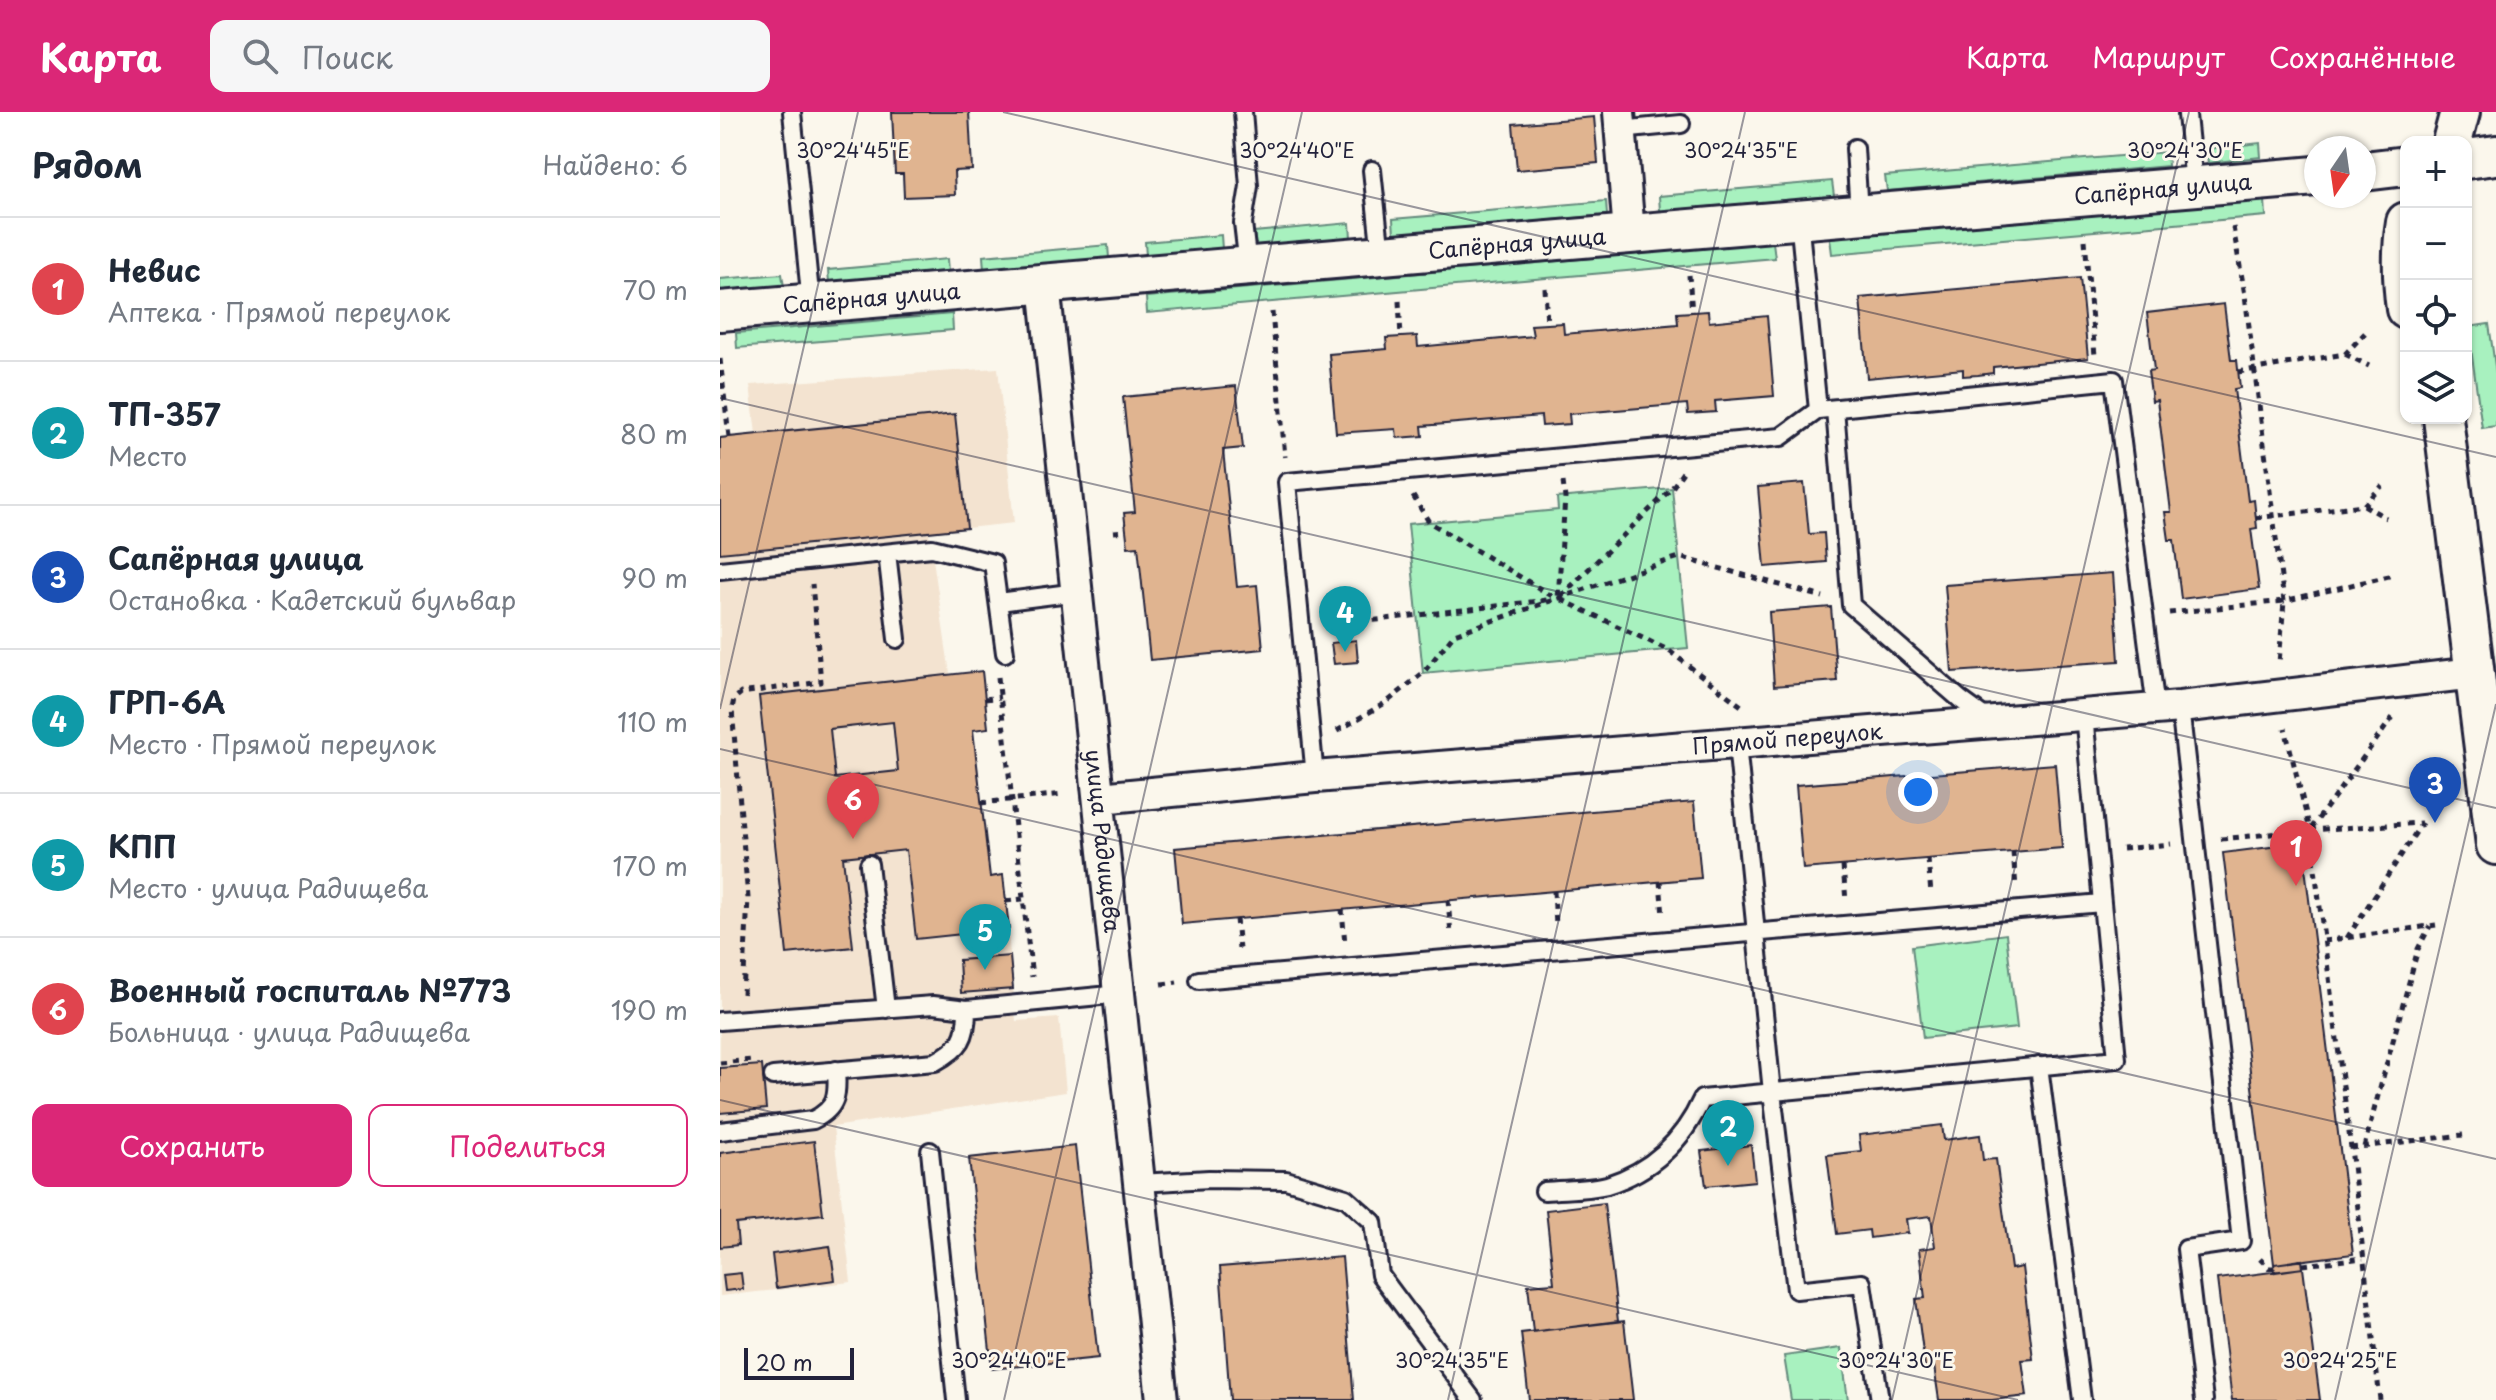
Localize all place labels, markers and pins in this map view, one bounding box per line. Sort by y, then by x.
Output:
pin: 4 [1319,586,1371,652]
pin: 3 [2409,757,2461,823]
pin: 6 [827,773,879,839]
pin: 1 [2270,820,2322,886]
pin: 5 [959,904,1011,970]
pin: 2 [1702,1100,1754,1166]

